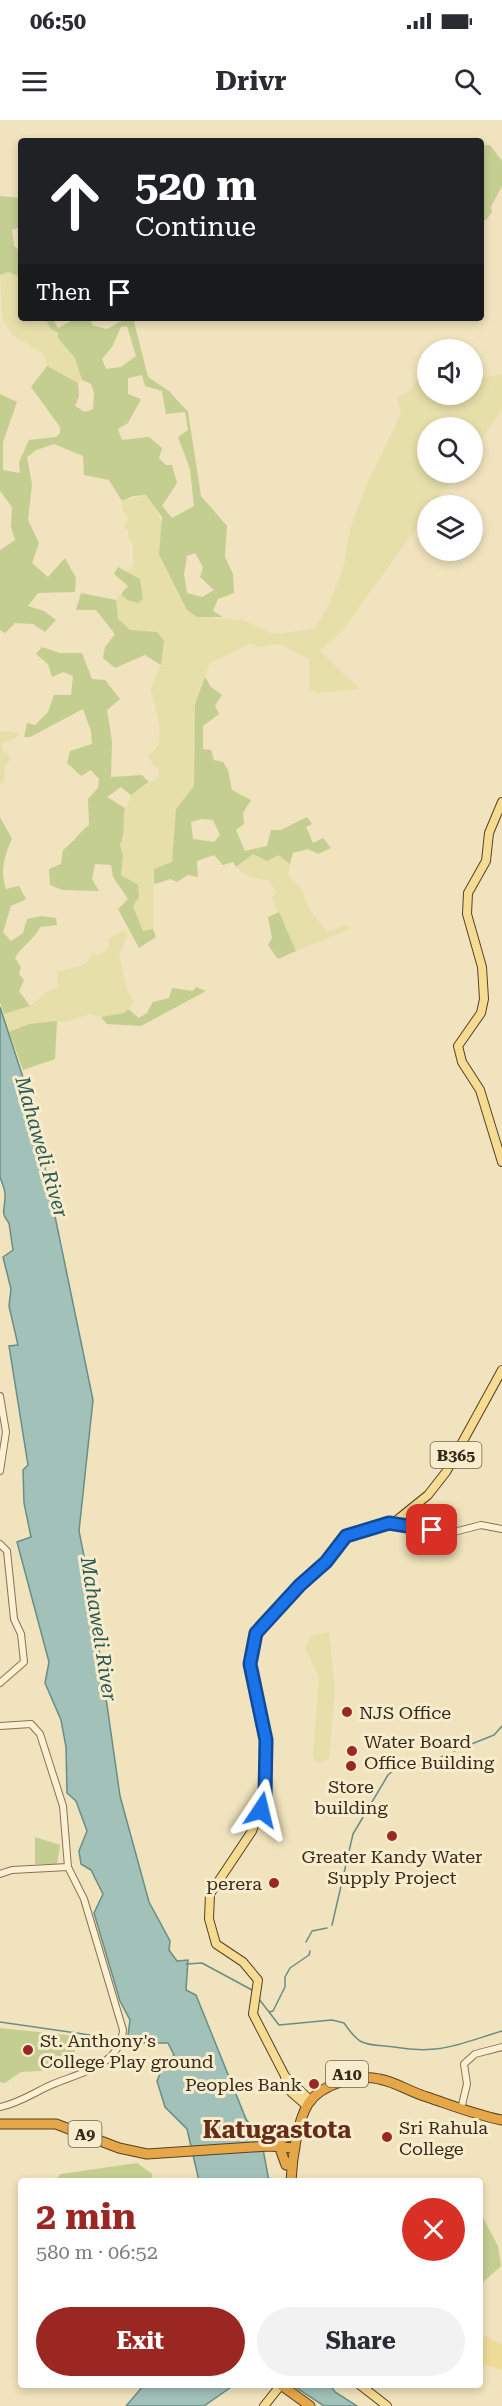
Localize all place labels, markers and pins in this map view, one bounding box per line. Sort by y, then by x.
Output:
pin [406,1504,457,1555]
place label: NJS Office [359,1702,451,1723]
marker: NJS Office [340,1705,354,1719]
place label: Water Board Office Building [364,1731,495,1773]
marker: Water Board Office Building [345,1744,359,1758]
marker: Store building [344,1759,358,1773]
place label: Store building [314,1776,388,1818]
marker: Greater Kandy Water Supply Project [385,1829,399,1843]
place label: Greater Kandy Water Supply Project [302,1846,482,1888]
place label: perera [206,1873,262,1894]
marker: perera [267,1876,281,1890]
place label: St. Anthony's College Play ground [40,2030,214,2072]
marker: St. Anthony's College Play ground [21,2043,35,2057]
place label: Peoples Bank [185,2074,302,2095]
marker: Peoples Bank [307,2077,321,2091]
place label: Sri Rahula College [399,2117,488,2159]
marker: Sri Rahula College [380,2130,394,2144]

